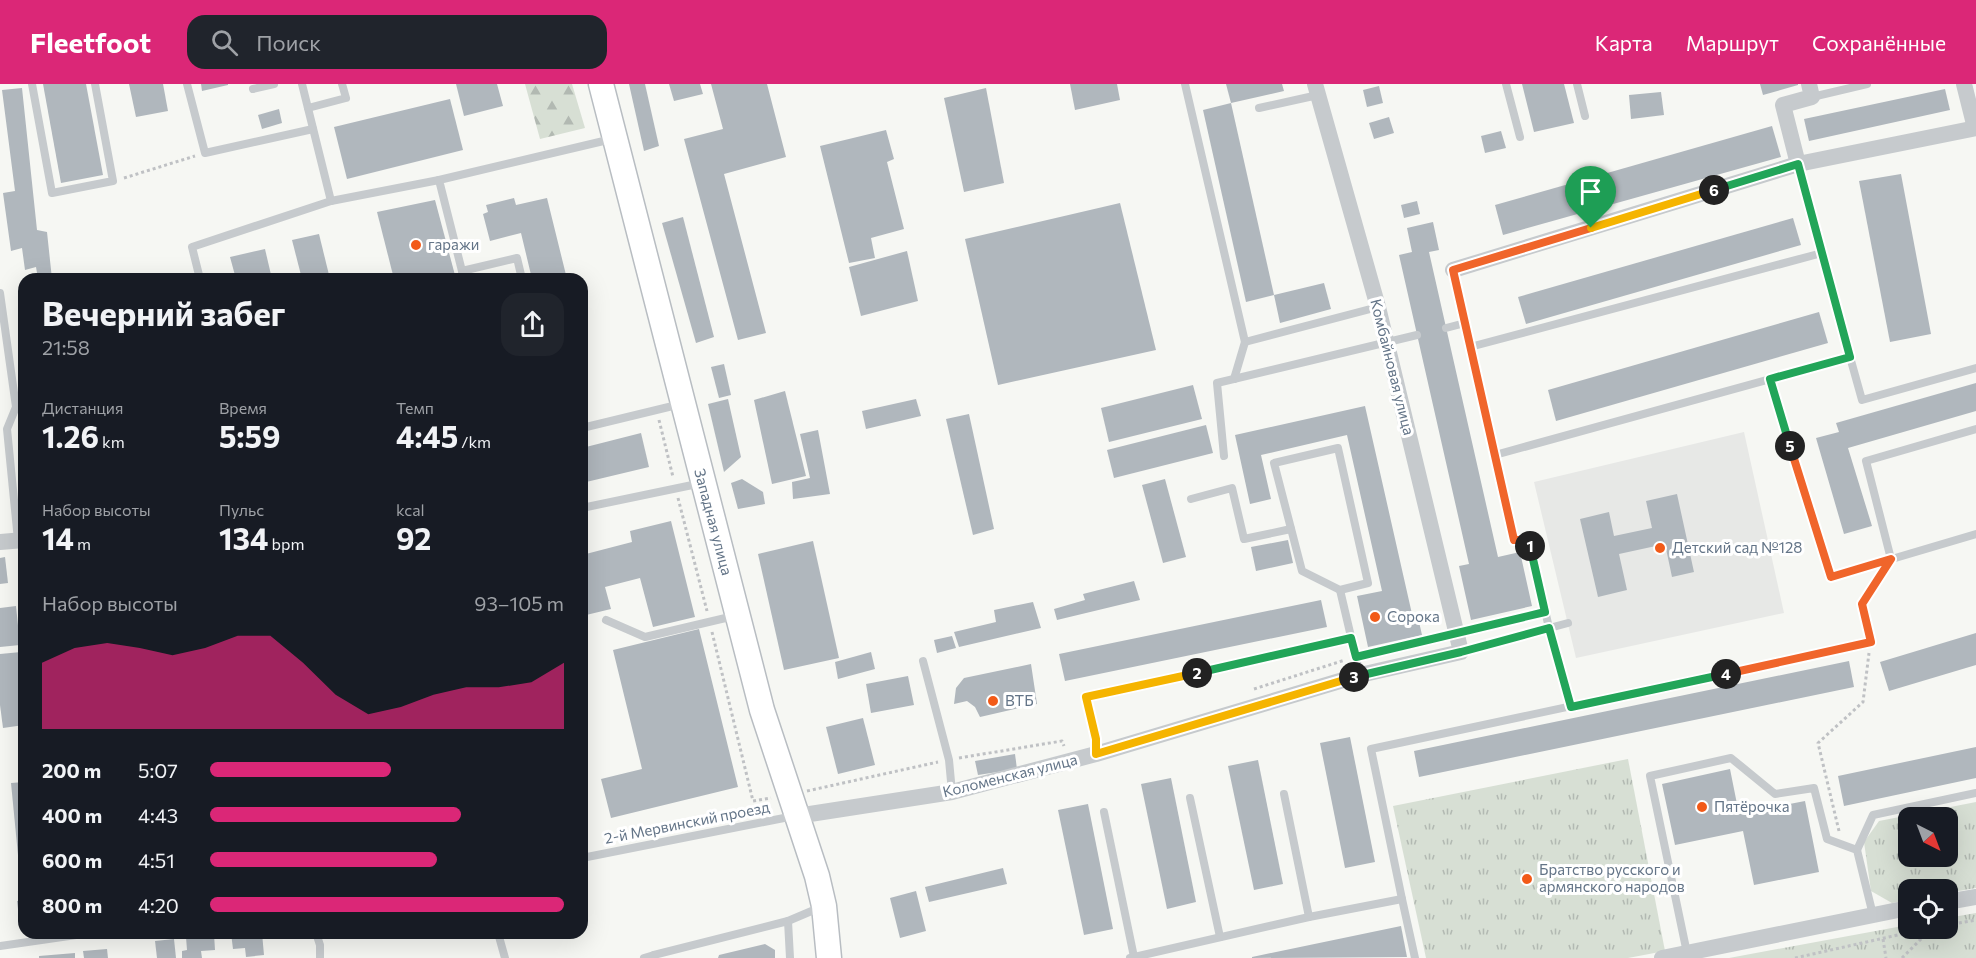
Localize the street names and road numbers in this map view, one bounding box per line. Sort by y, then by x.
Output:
street label: Комбайновая улица [1367,297,1419,437]
street label: Западная улица [691,466,737,577]
street label: Коломенская улица [941,750,1079,800]
street label: 2-й Мервинский проезд [603,797,771,847]

